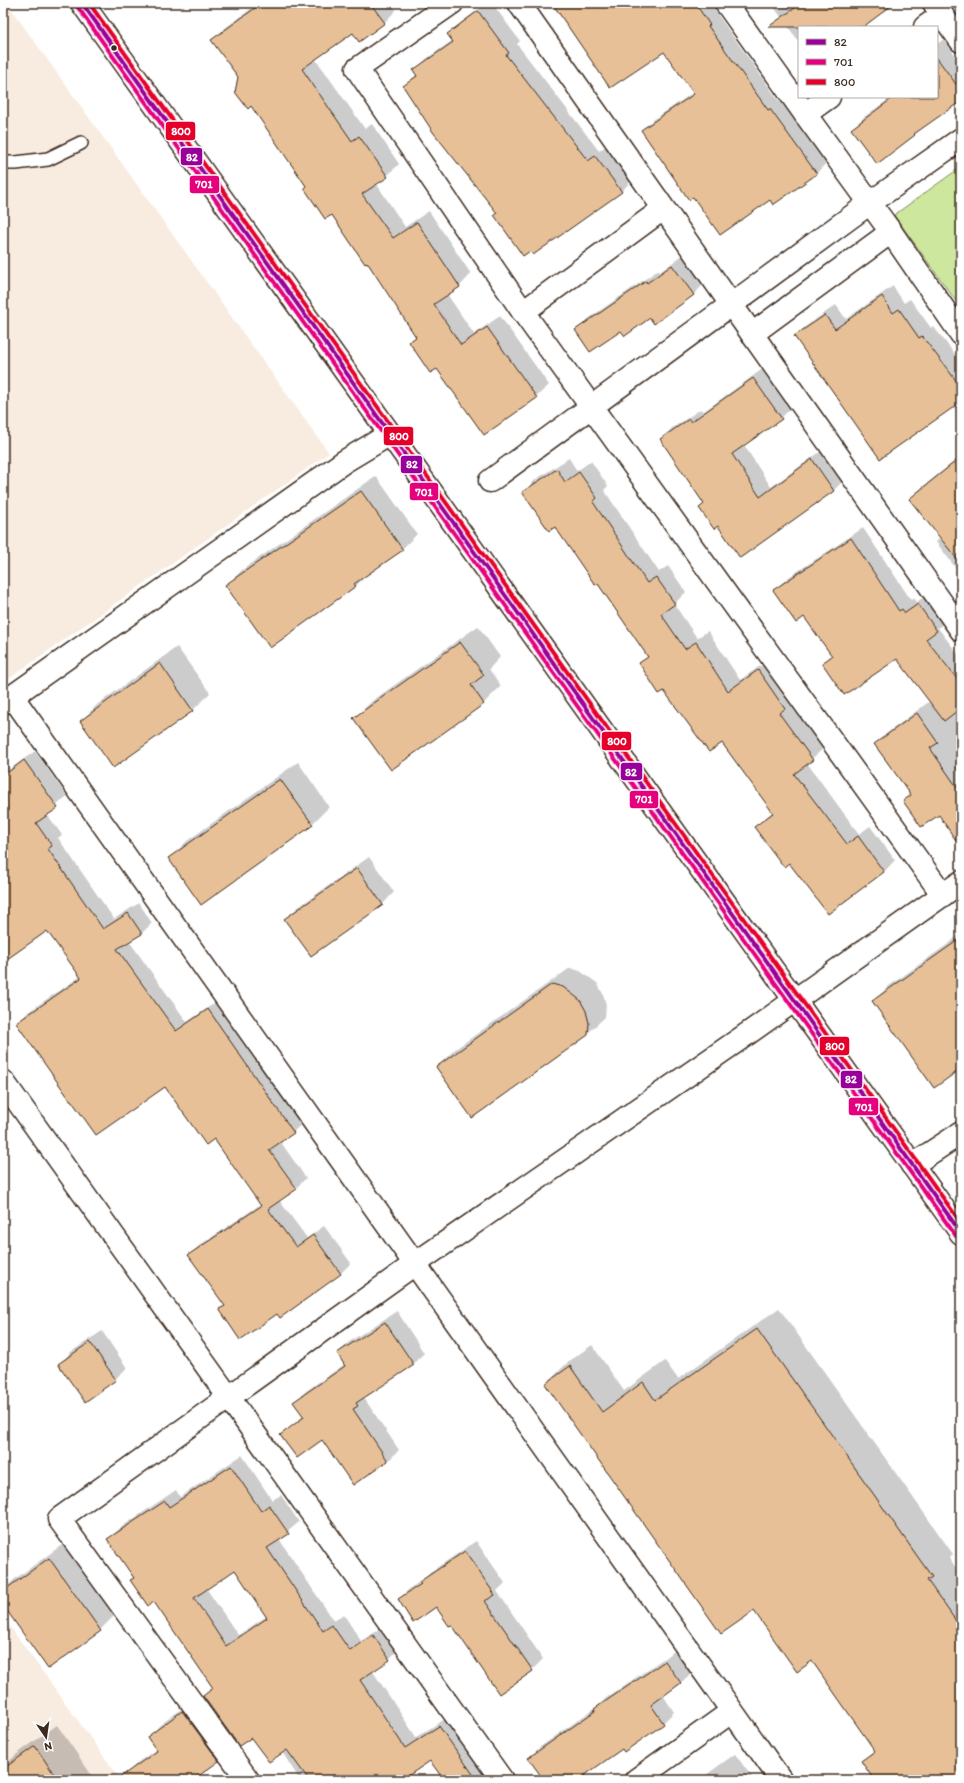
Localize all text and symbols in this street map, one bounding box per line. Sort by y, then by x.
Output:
legend [798,26,938,98]
text: 82 [834,35,848,49]
unlabelled marker [109,43,119,53]
text: 701 [834,55,853,69]
text: 800 [834,75,855,89]
line badge: 800 [165,121,196,141]
text: 800 [171,125,191,138]
line badge: 82 [180,147,203,166]
text: 82 [186,151,198,164]
line badge: 701 [189,175,220,194]
text: 701 [194,178,214,191]
line badge: 800 [383,426,414,446]
text: 800 [389,430,409,443]
line badge: 82 [400,455,423,474]
text: 82 [406,458,418,471]
line badge: 701 [409,482,439,501]
text: 701 [414,486,434,499]
line badge: 800 [601,731,632,751]
text: 800 [607,735,627,748]
line badge: 82 [620,762,643,781]
text: 82 [625,766,637,779]
line badge: 701 [629,790,659,809]
text: 701 [634,793,654,806]
line badge: 800 [819,1036,850,1056]
text: 800 [825,1040,845,1053]
line badge: 82 [840,1070,863,1089]
text: 82 [845,1073,857,1086]
line badge: 701 [848,1097,879,1116]
text: 701 [854,1101,874,1114]
north arrow [26,1717,66,1757]
text: N [43,1739,53,1753]

